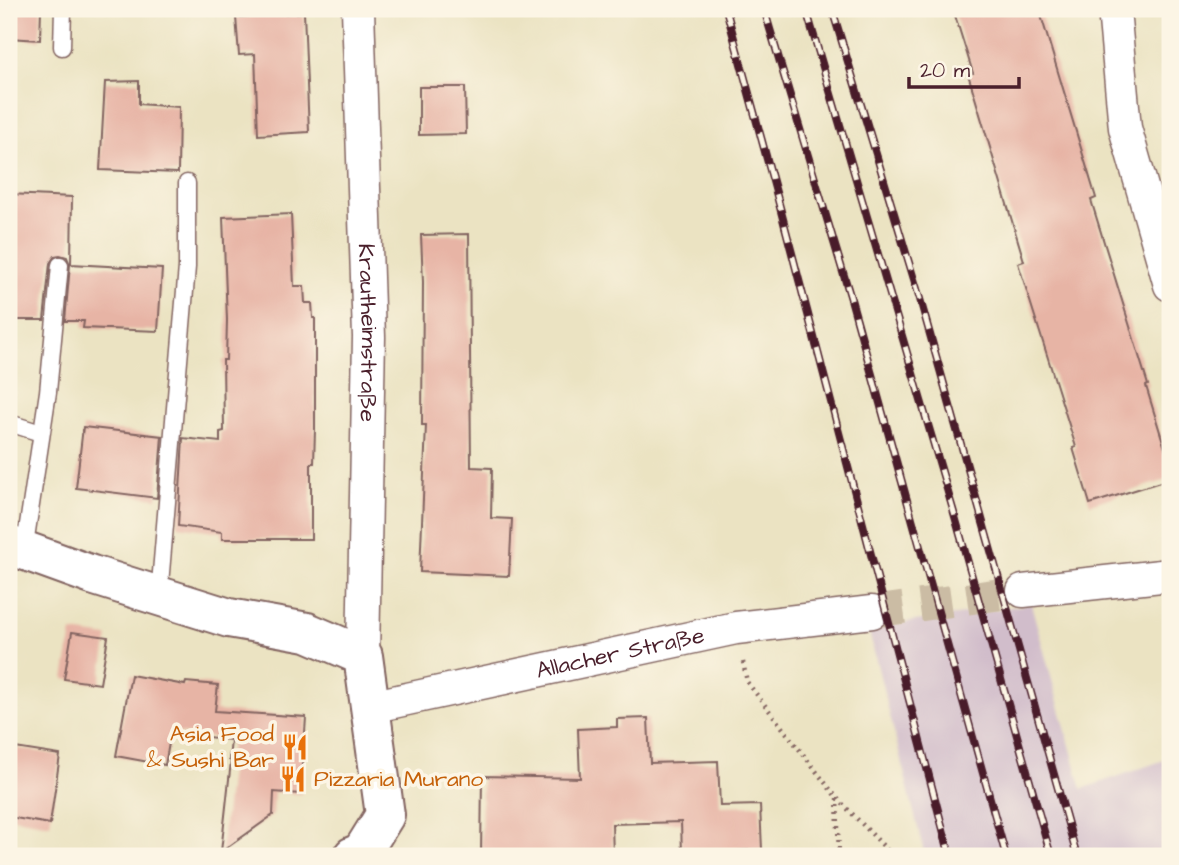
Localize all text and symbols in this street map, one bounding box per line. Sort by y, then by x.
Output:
scale bar [909,46,1020,90]
text: 20 m [920,56,971,85]
street label: Krautheimstraße [350,243,385,422]
street label: Allacher Straße [533,619,707,687]
place label: Asia Food & Sushi Bar [147,718,274,776]
restaurant icon: Asia Food & Sushi Bar [280,732,310,762]
place label: Pizzaria Murano [314,763,483,795]
restaurant icon: Pizzaria Murano [278,764,308,794]

